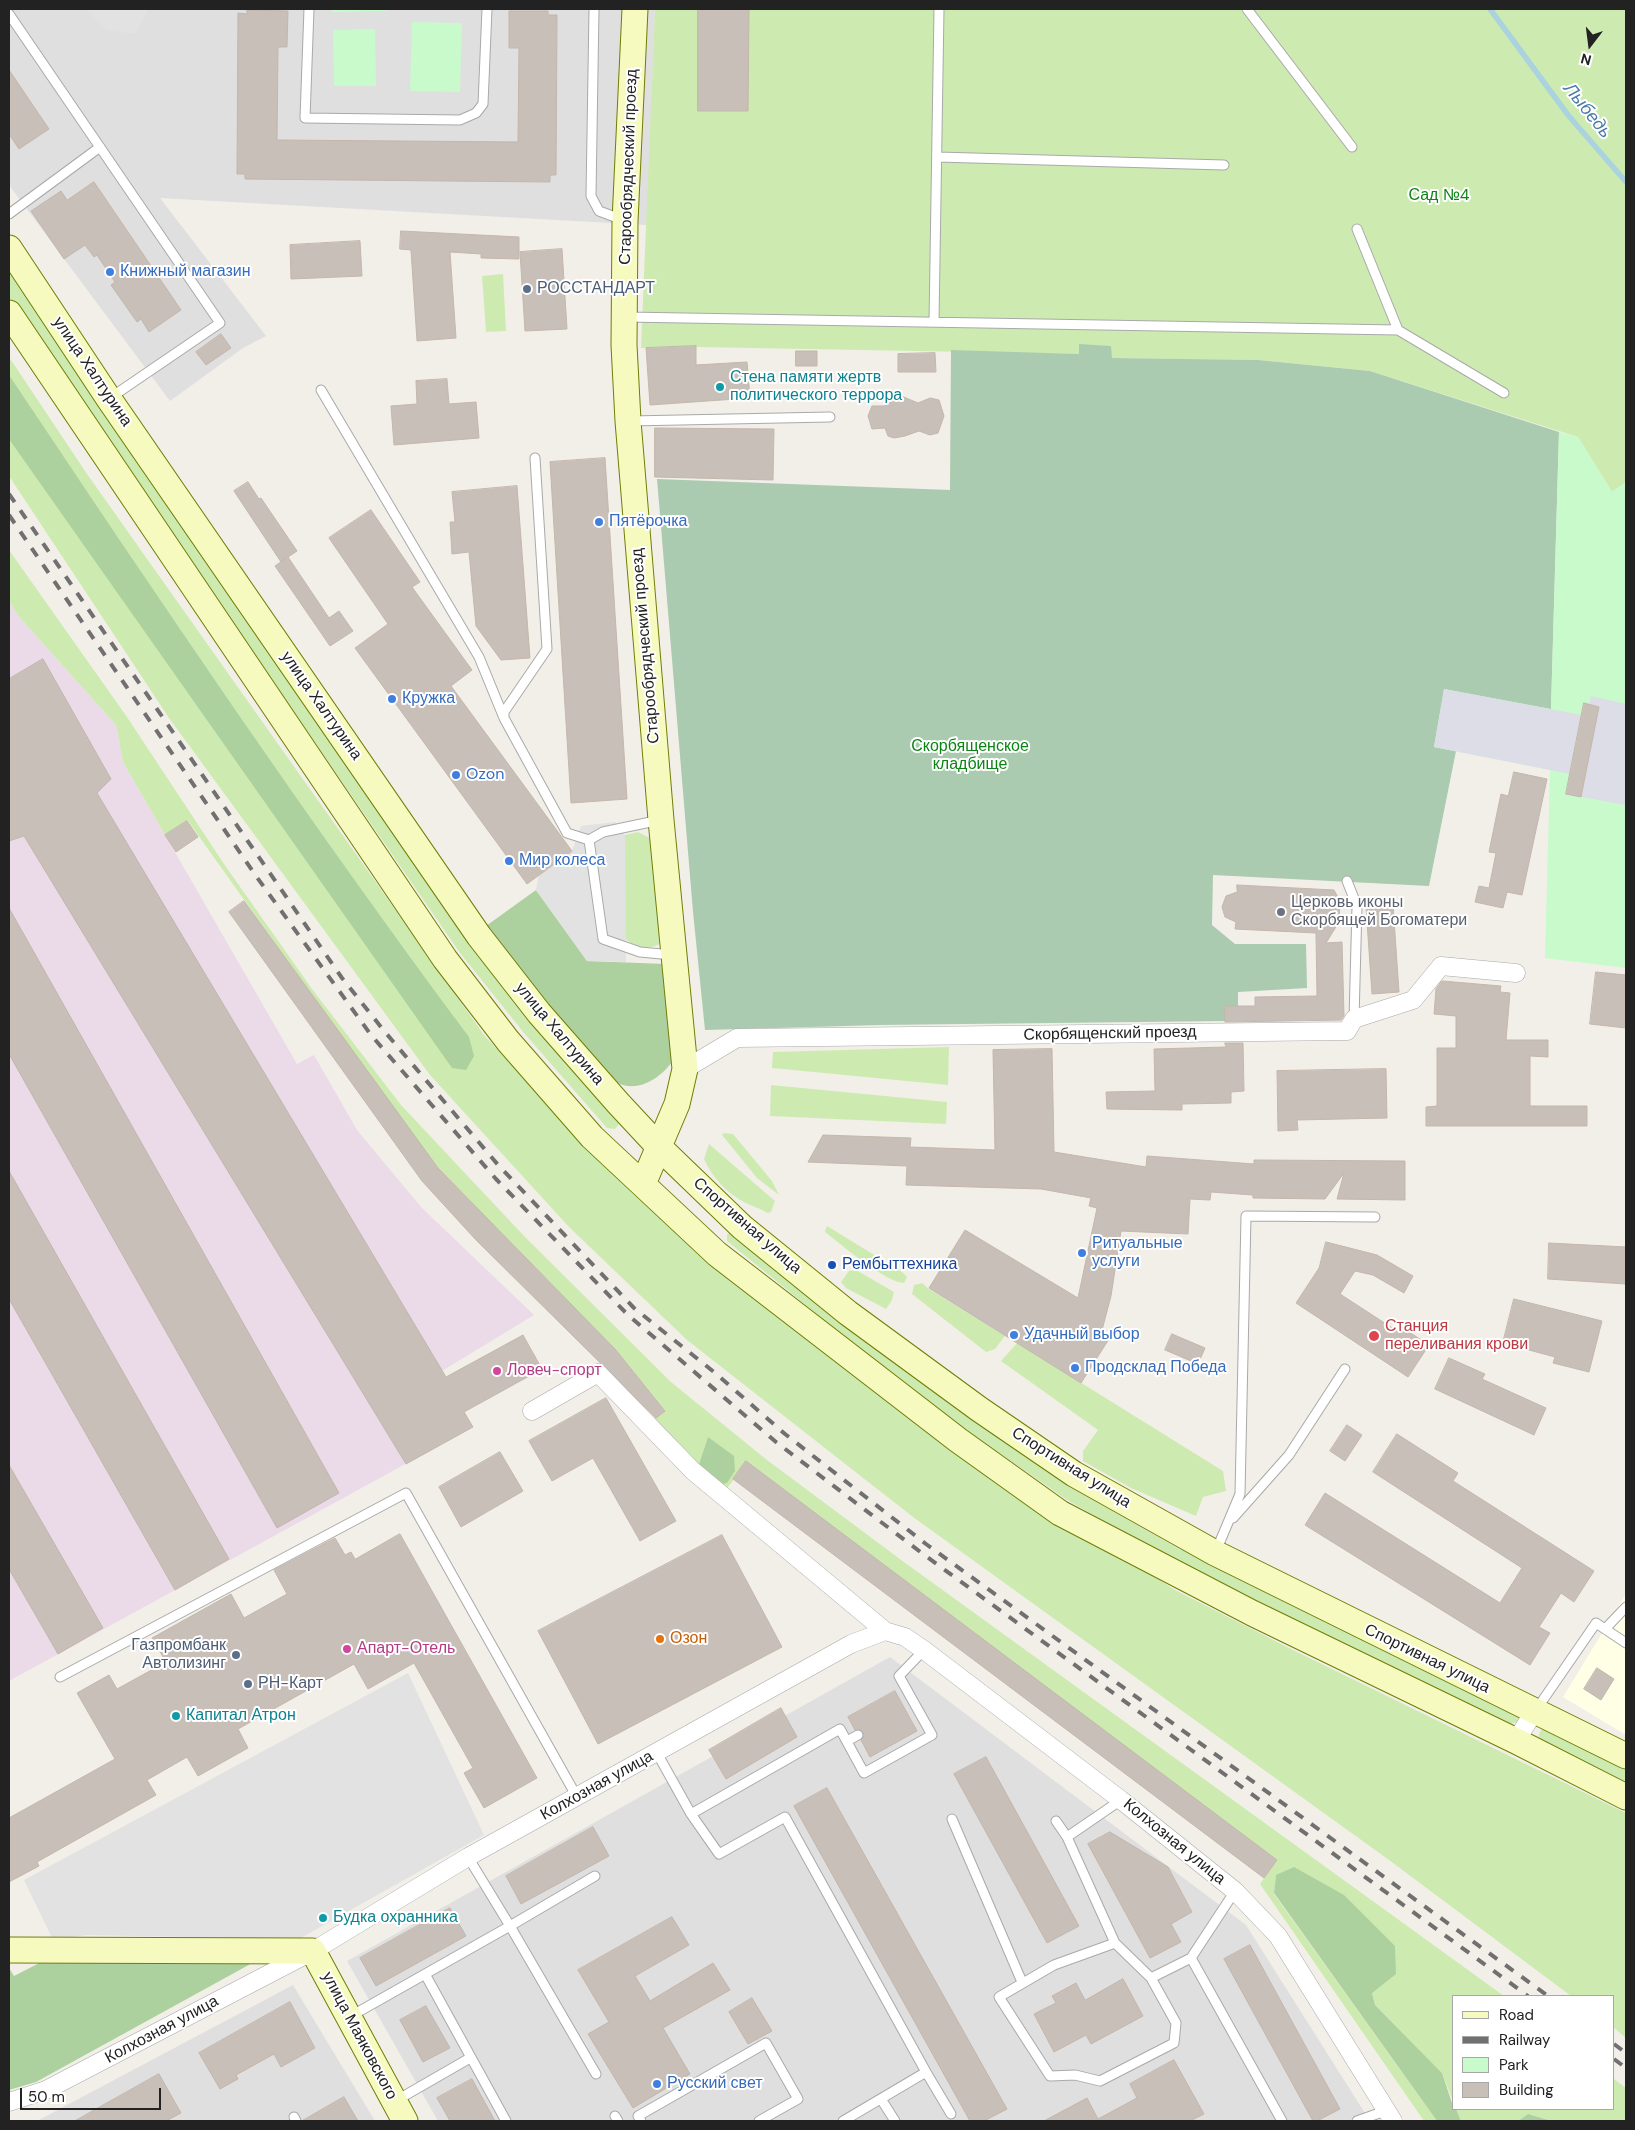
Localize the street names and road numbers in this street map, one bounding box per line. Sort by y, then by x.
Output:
street label: Старообрядческий проезд [616,69,642,265]
street label: улица Халтурина [48,314,136,430]
street label: Старообрядческий проезд [628,548,664,744]
street label: улица Халтурина [276,648,366,764]
street label: улица Халтурина [510,979,608,1089]
street label: Скорбященский проезд [1023,1023,1197,1045]
street label: Спортивная улица [689,1174,805,1278]
street label: Спортивная улица [1008,1424,1134,1512]
street label: Спортивная улица [1361,1620,1493,1698]
street label: Колхозная улица [537,1747,657,1825]
street label: Колхозная улица [1119,1795,1229,1889]
street label: улица Маяковского [317,1969,401,2103]
street label: Колхозная улица [102,1992,222,2068]

